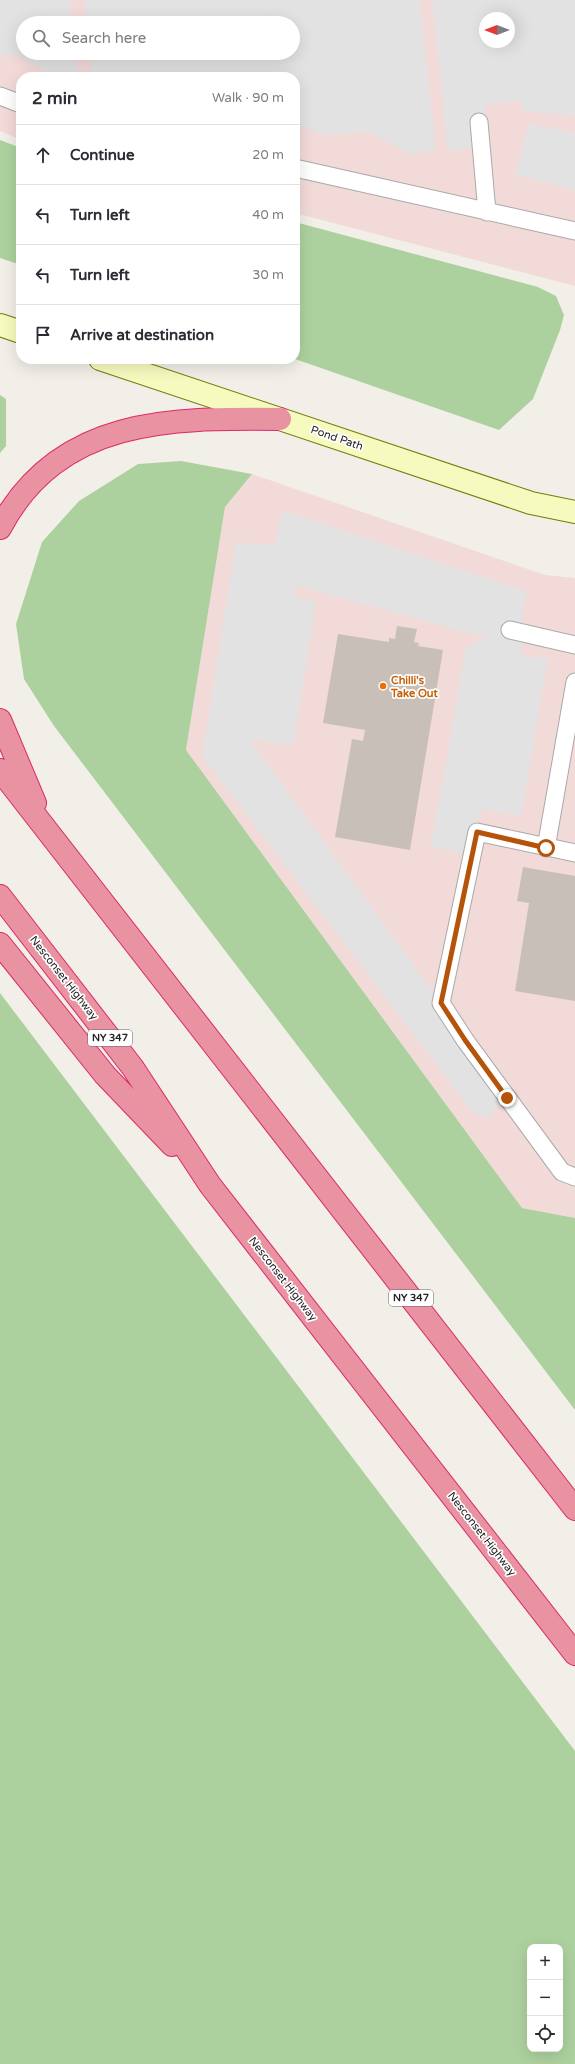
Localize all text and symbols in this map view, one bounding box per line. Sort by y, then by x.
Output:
north arrow [479,12,515,48]
search box [16,16,300,60]
icon: search [30,27,52,49]
text: Search here [62,29,146,47]
text: 2 min [32,88,77,109]
text: Walk · 90 m [212,90,284,106]
icon: ahead [32,144,54,166]
text: Continue [70,146,134,164]
text: 20 m [252,147,284,163]
icon: left [32,204,54,226]
text: Turn left [70,206,130,224]
text: 40 m [252,207,284,223]
icon: left [32,264,54,286]
text: Turn left [70,266,130,284]
text: 30 m [252,267,284,283]
icon: arrive [32,324,54,346]
text: Arrive at destination [70,326,214,344]
street label: Pond Path [309,423,365,453]
place label: Chilli's Take Out [390,674,439,700]
marker: Chilli's Take Out [378,681,388,691]
route start [537,839,555,857]
street label: Nesconset Highway [27,933,101,1023]
road number: NY 347 [88,1030,132,1046]
route end [498,1089,516,1107]
street label: Nesconset Highway [246,1234,320,1324]
road number: NY 347 [389,1290,433,1306]
street label: Nesconset Highway [445,1489,519,1579]
map controls [527,1944,563,2052]
button: + [527,1944,563,1980]
button: − [527,1980,563,2016]
button: locate [527,2016,563,2052]

